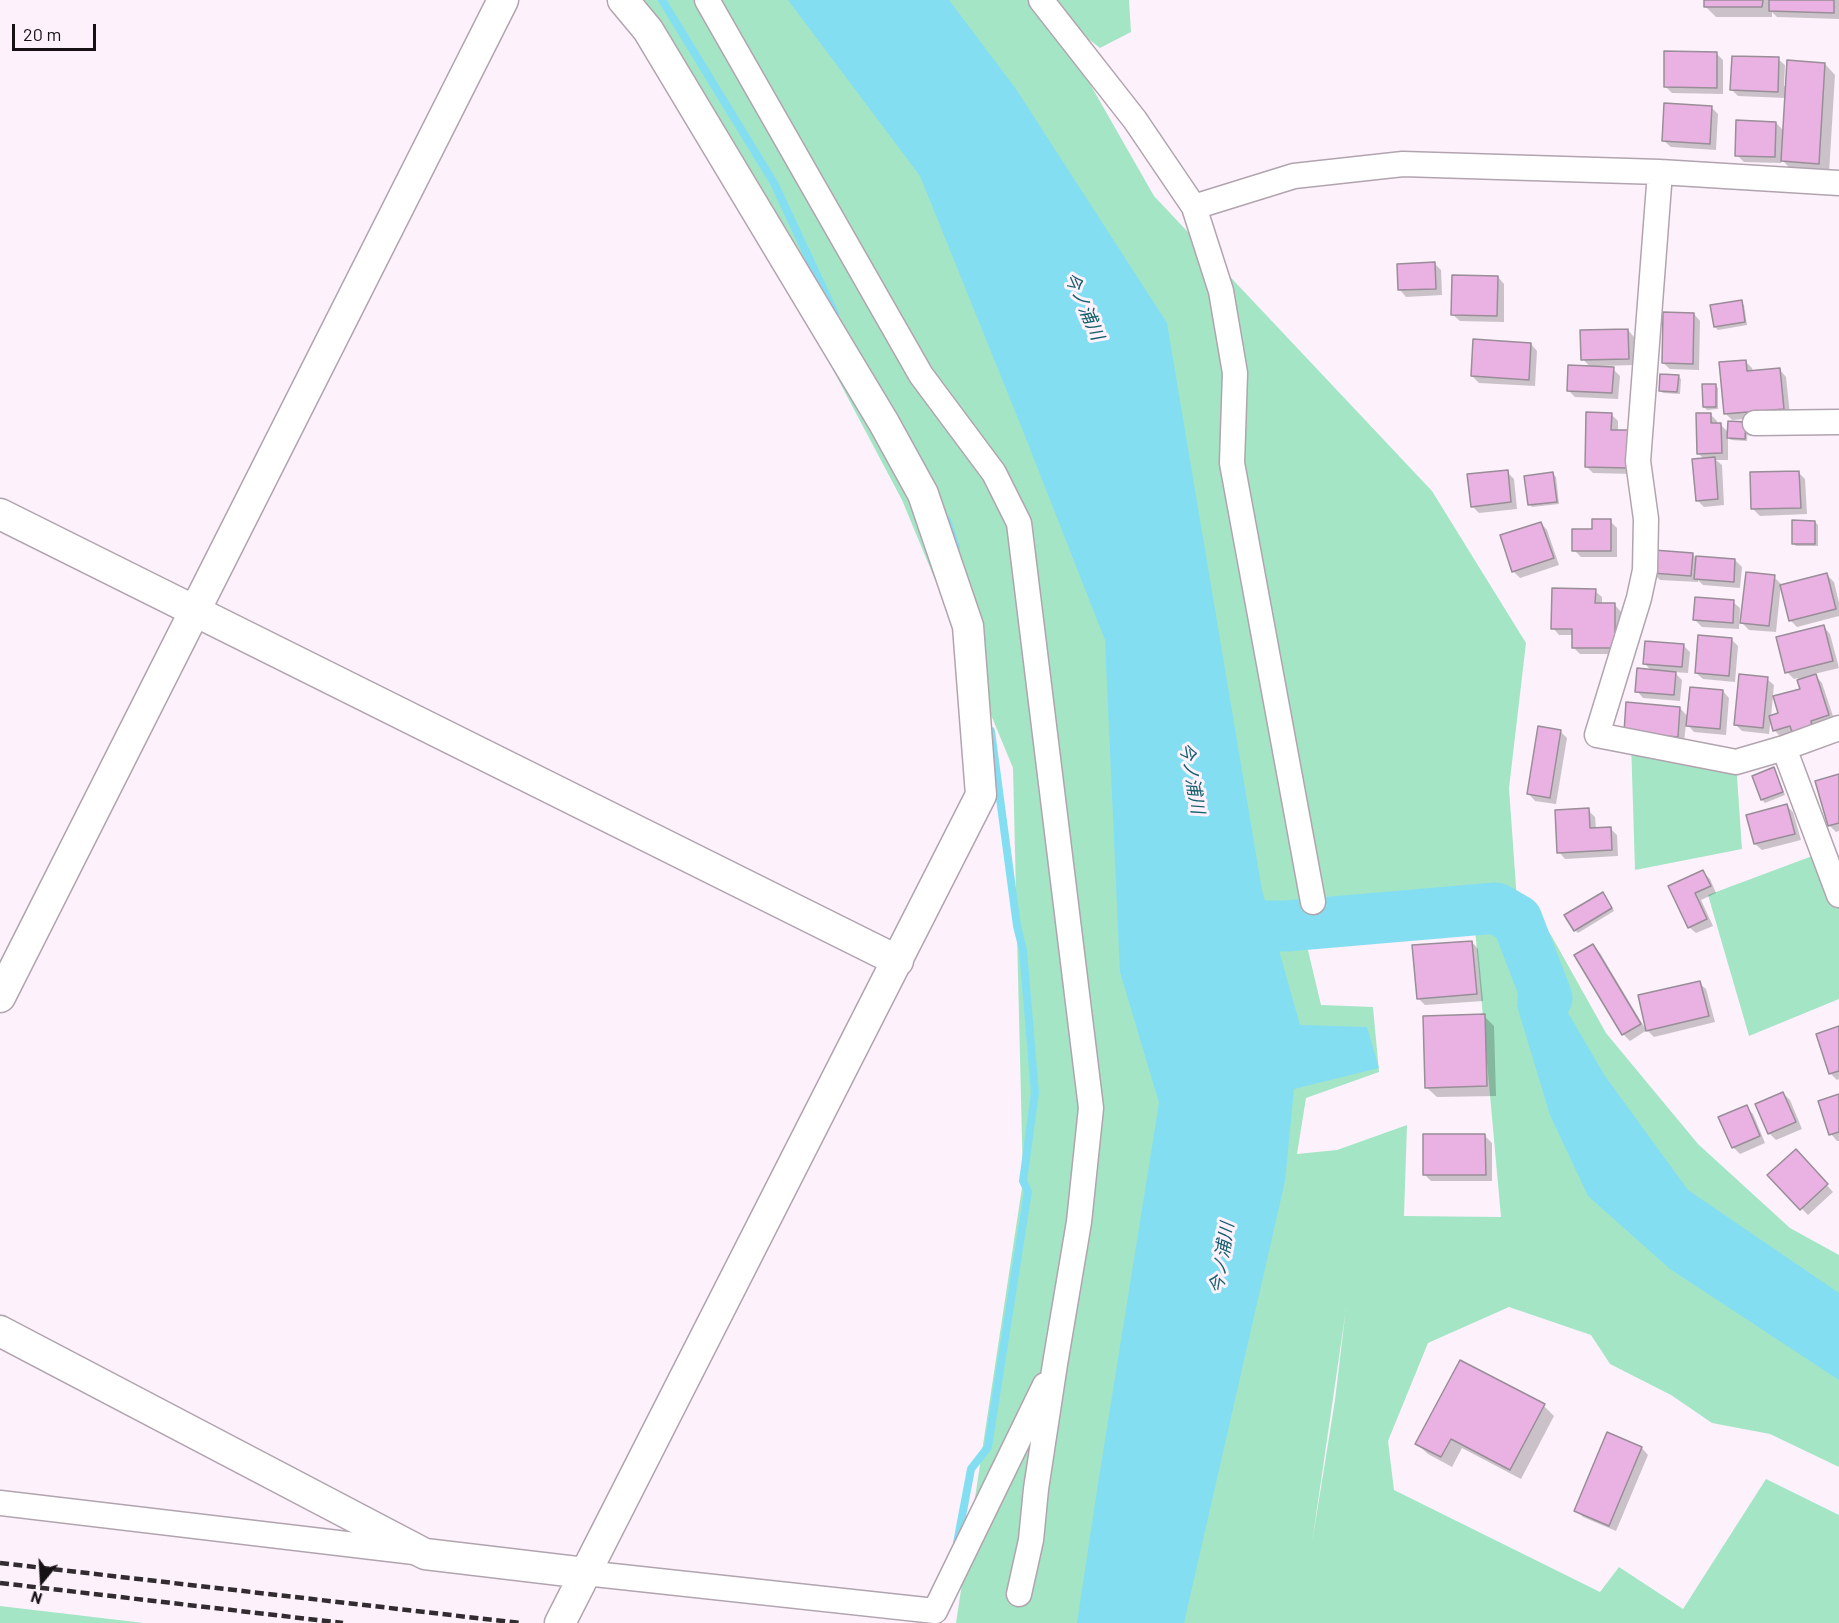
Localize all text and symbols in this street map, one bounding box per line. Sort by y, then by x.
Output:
scale bar [15,12,99,50]
text: 20 m [23,23,61,45]
water label: 今ノ浦川 [1059,269,1109,343]
water label: 今ノ浦川 [1175,741,1209,815]
water label: 今ノ浦川 [1206,1221,1238,1295]
north arrow [12,1551,72,1611]
text: N [28,1588,44,1609]

